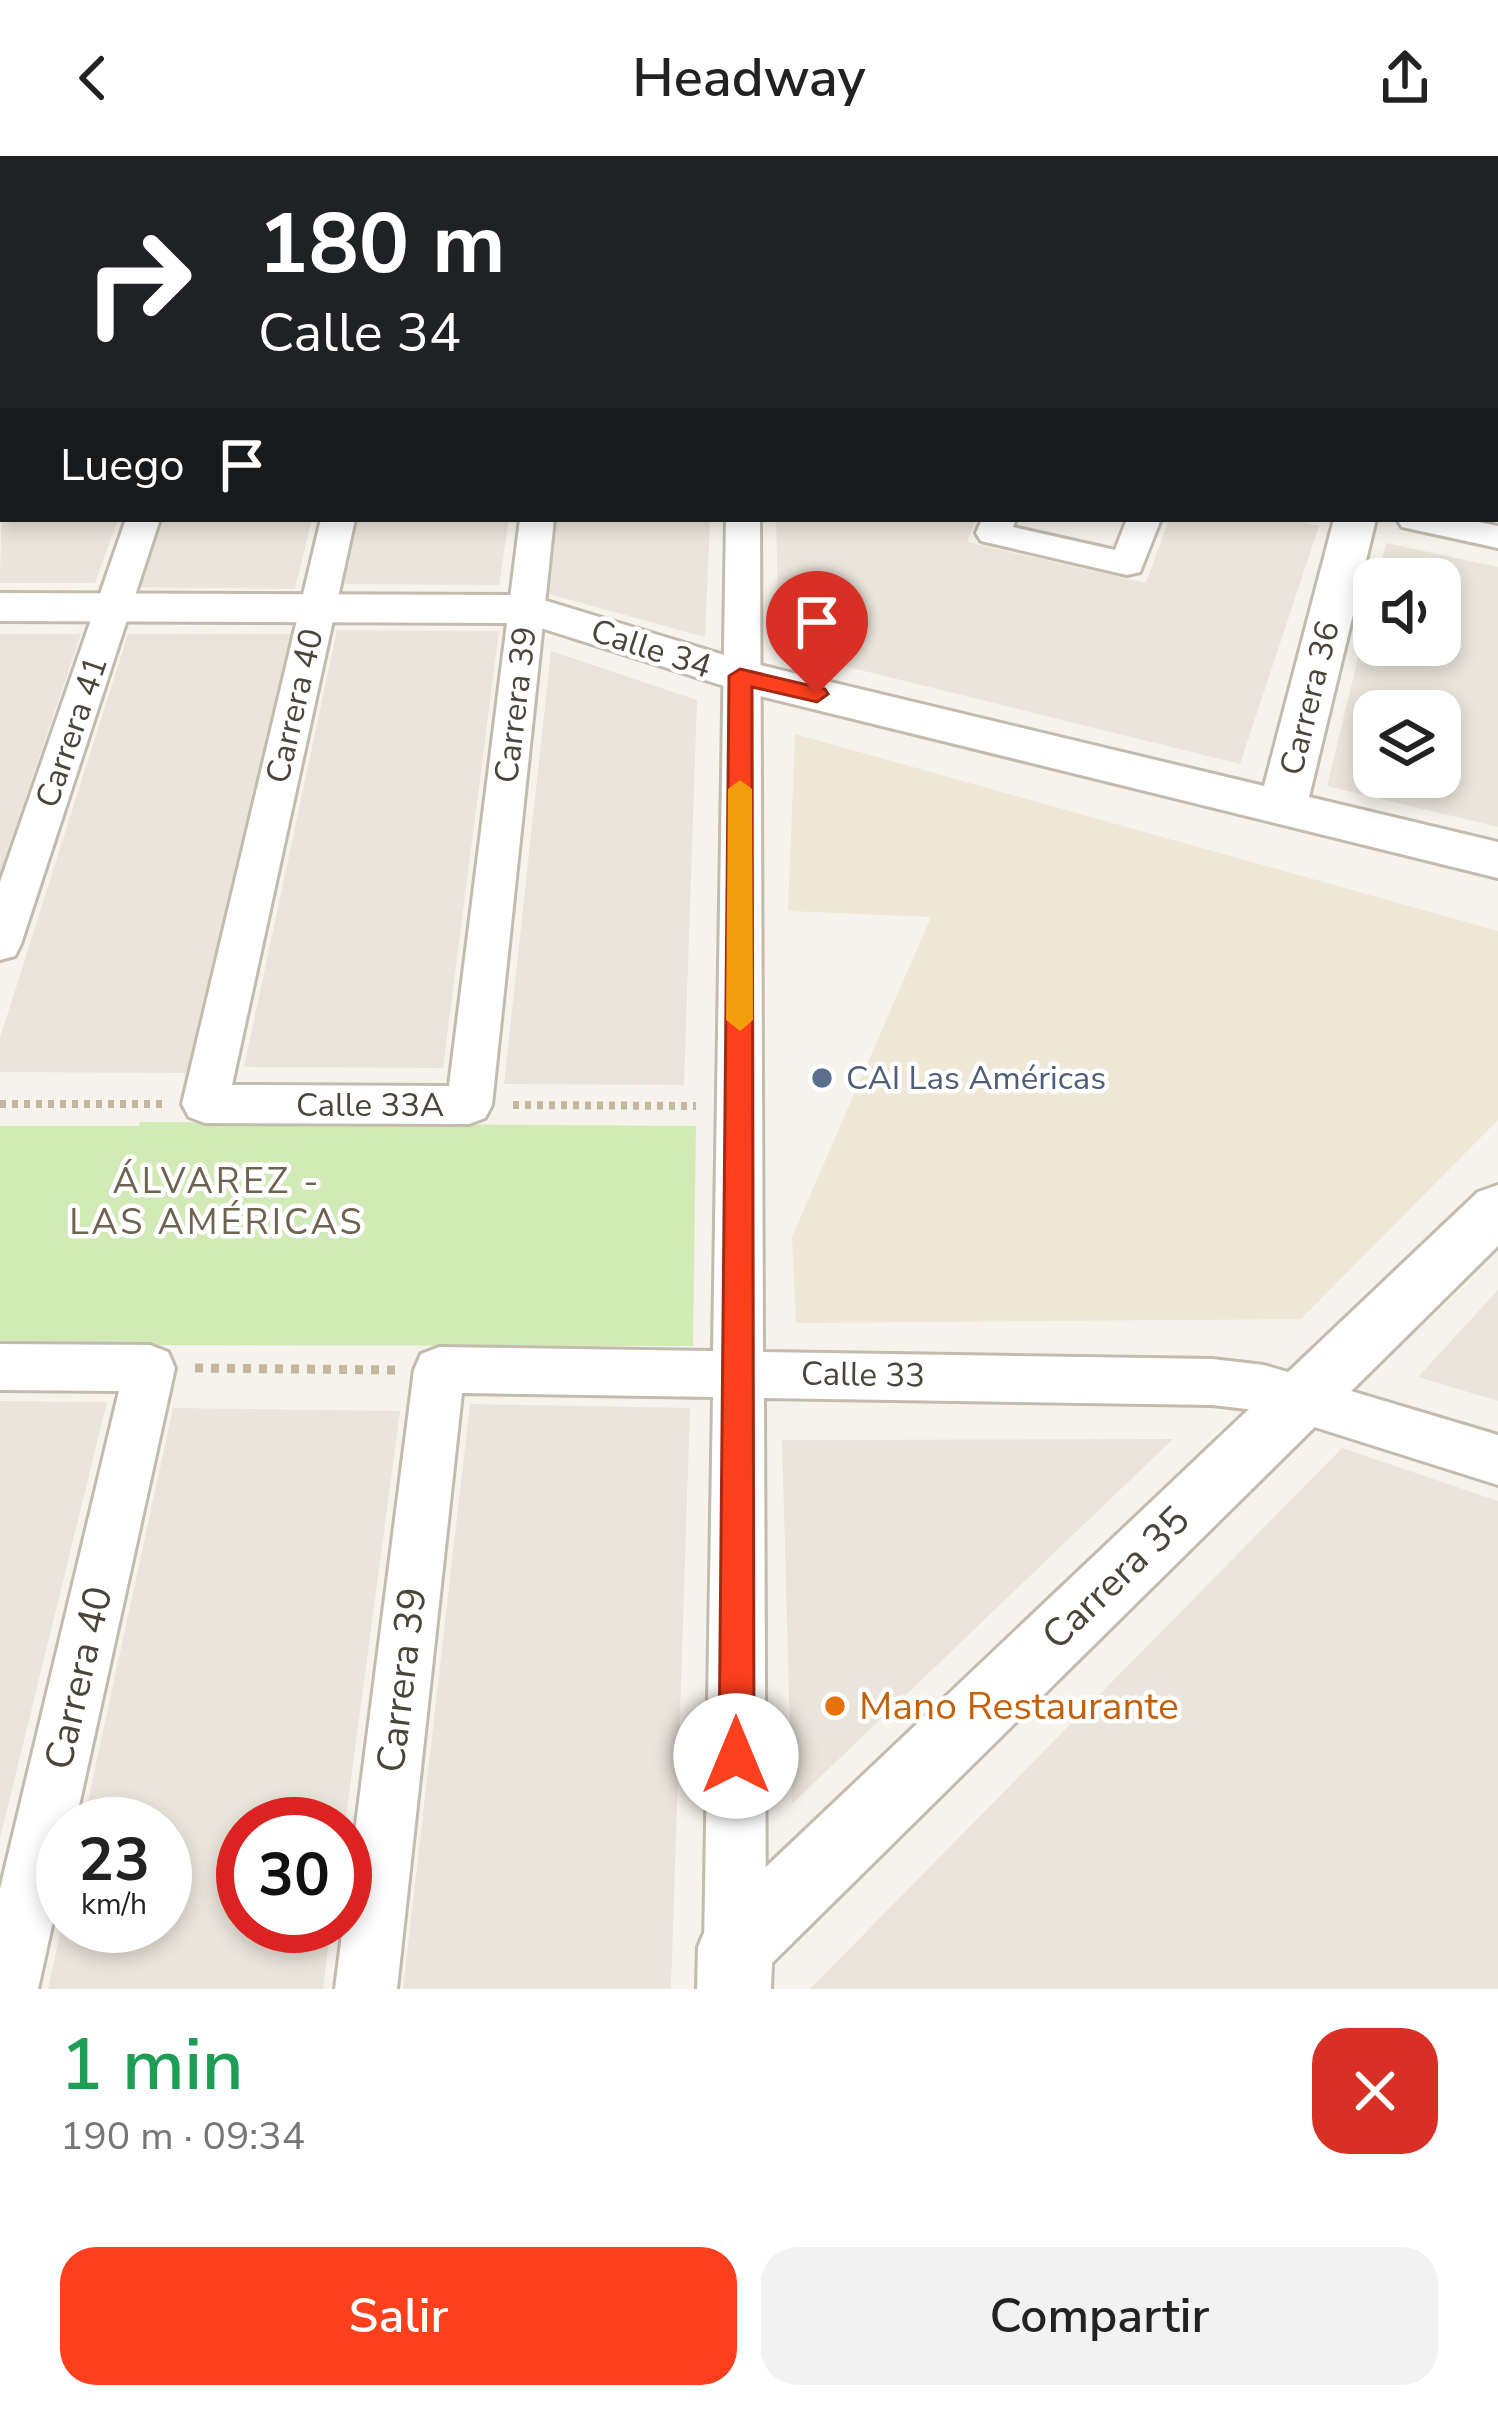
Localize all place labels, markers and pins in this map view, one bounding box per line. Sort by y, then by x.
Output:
pin [766,571,868,694]
place label: CAI Las Américas [846,1056,1106,1101]
marker: CAI Las Américas [809,1065,835,1091]
place label: Mano Restaurante [859,1680,1179,1733]
marker: Mano Restaurante [822,1693,848,1719]

